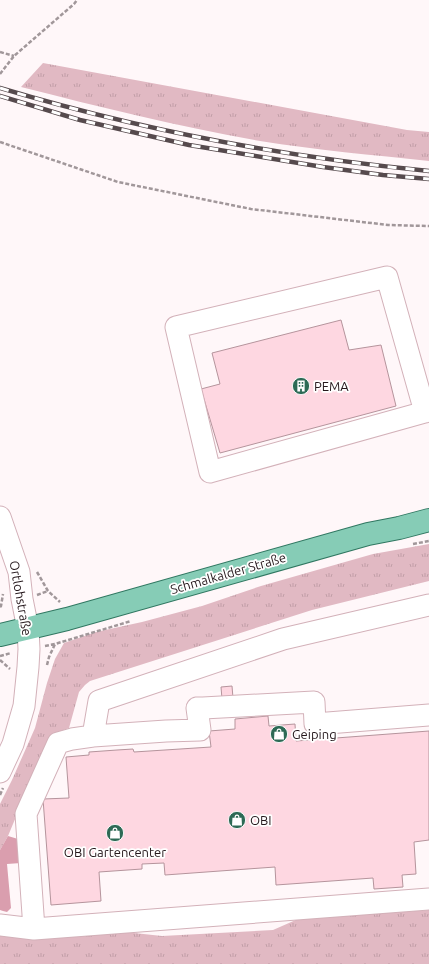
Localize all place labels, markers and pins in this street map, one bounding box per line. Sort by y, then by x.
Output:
building icon: PEMA [291,376,311,396]
place label: PEMA [314,379,349,393]
shop icon: Geiping [269,724,289,744]
place label: Geiping [292,727,337,741]
shop icon: OBI [227,810,247,830]
place label: OBI [250,813,272,827]
shop icon: OBI Gartencenter [105,823,125,843]
place label: OBI Gartencenter [64,845,166,859]

